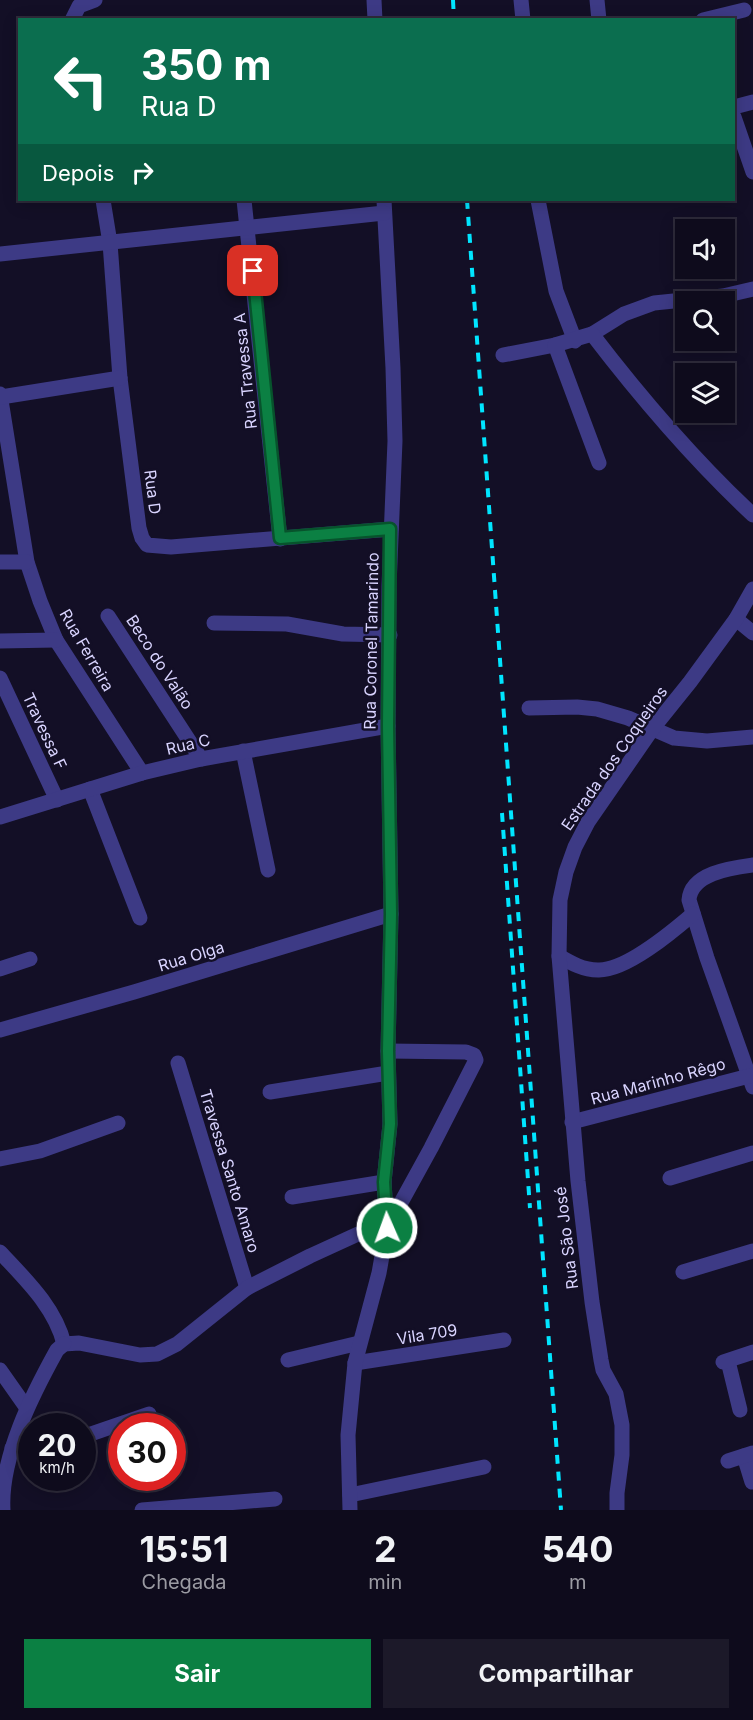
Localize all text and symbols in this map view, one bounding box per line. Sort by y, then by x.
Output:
text: 350 m [141,39,272,90]
icon: left [42,42,120,120]
text: Rua D [141,90,217,123]
icon: right [126,156,159,189]
text: Depois [42,160,114,186]
map controls [675,219,735,423]
button: sound [675,219,735,279]
pin [227,245,278,296]
icon: arrive [236,254,269,287]
button: search [675,291,735,351]
street label: Rua Travessa A [229,312,261,430]
button: layers [675,363,735,423]
street label: Rua D [140,469,166,515]
street label: Rua Coronel Tamarindo [359,552,383,730]
street label: Rua Ferreira [55,605,119,695]
street label: Beco do Valão [122,611,198,713]
street label: Estrada dos Coqueiros [557,682,671,834]
street label: Travessa F [19,690,71,772]
street label: Rua C [164,729,212,759]
street label: Rua Olga [155,936,227,976]
street label: Rua Marinho Rêgo [588,1053,728,1109]
street label: Travessa Santo Amaro [196,1087,264,1255]
street label: Rua São José [550,1186,582,1290]
position arrow [355,1196,419,1260]
street label: Vila 709 [395,1319,459,1349]
speed limit sign: 30 [108,1413,186,1491]
text: 20 [37,1427,77,1463]
text: km/h [39,1458,75,1477]
text: 15:51 [140,1527,229,1571]
text: 2 [374,1527,397,1571]
text: 540 [542,1527,613,1571]
text: Chegada [142,1570,227,1594]
text: min [368,1570,402,1594]
text: m [569,1570,586,1594]
button: Sair [24,1639,371,1708]
button: Compartilhar [383,1639,729,1708]

